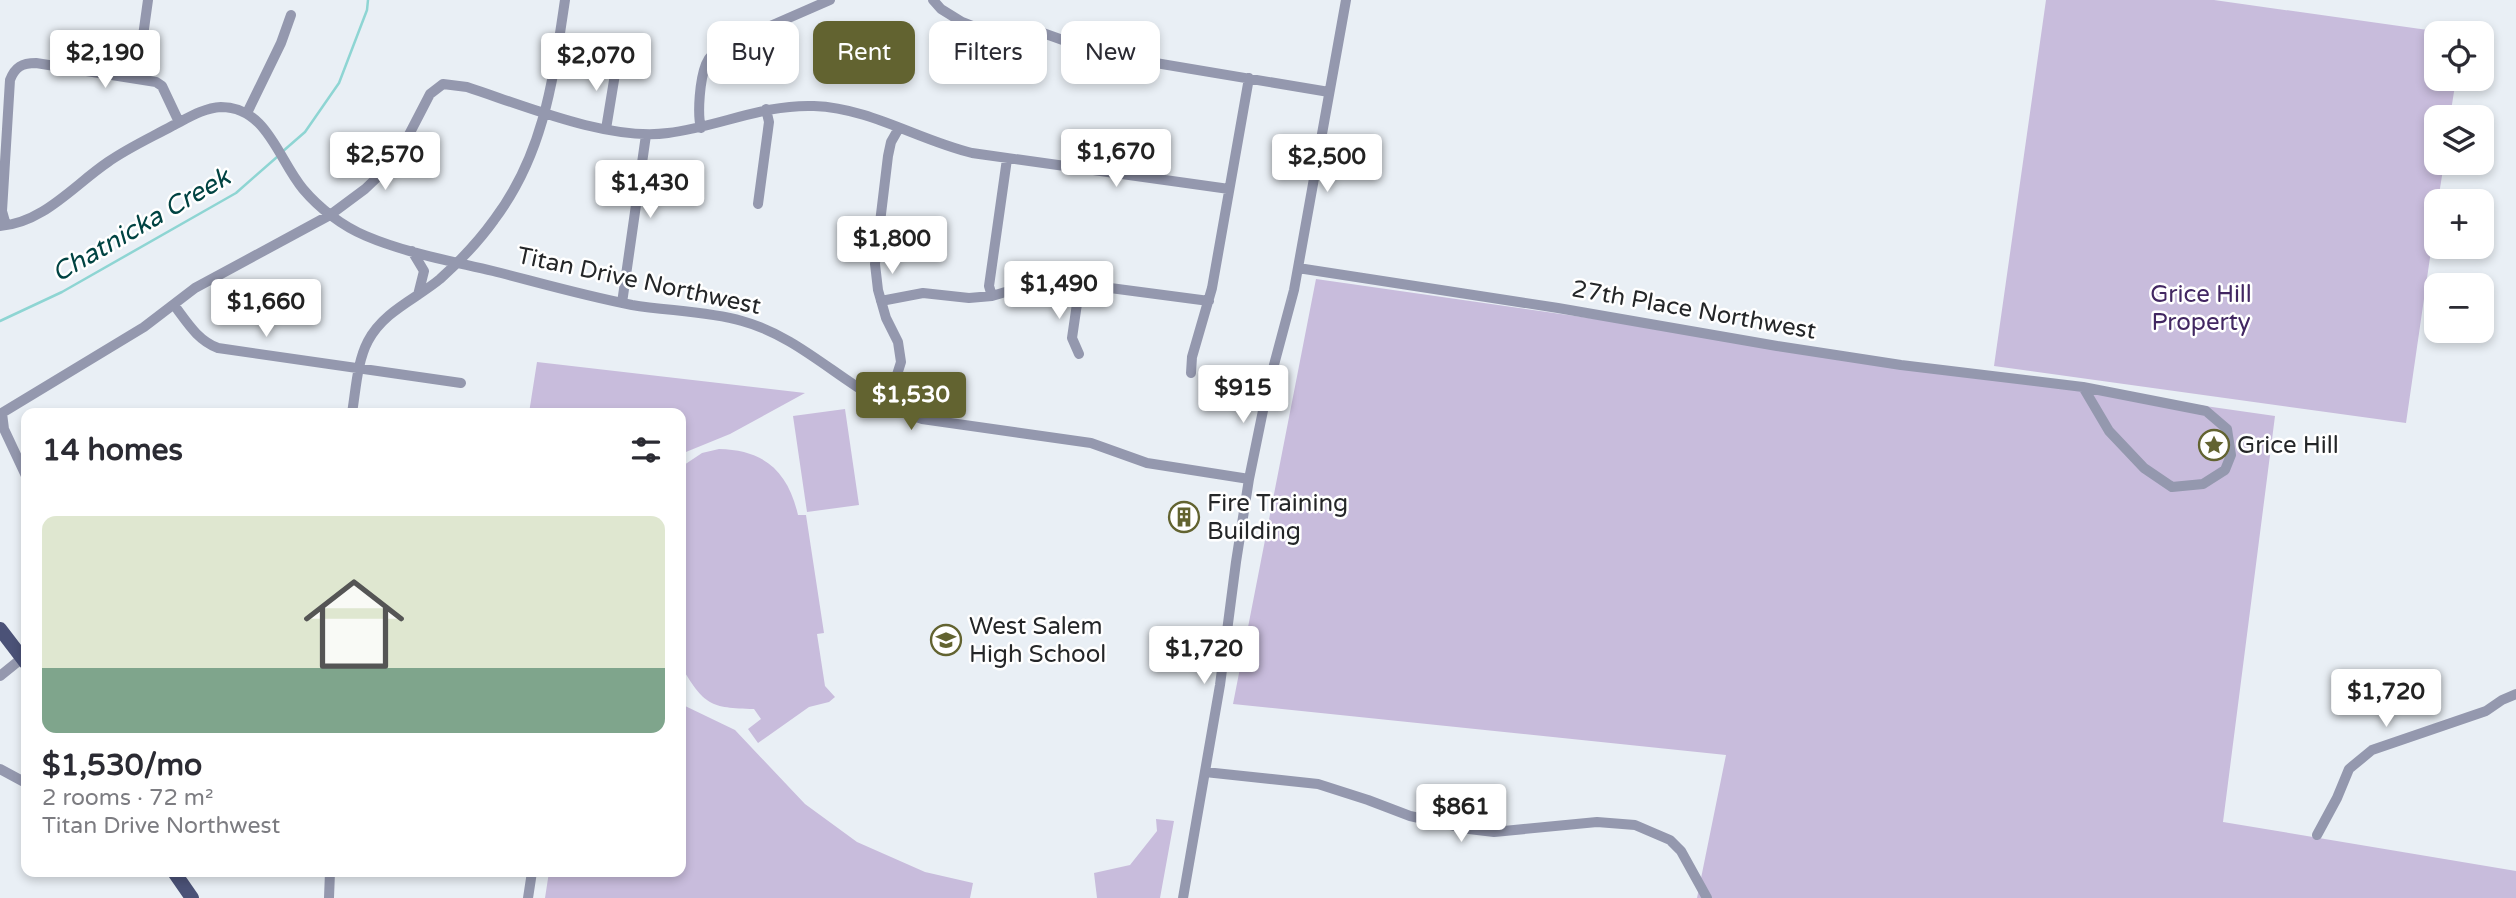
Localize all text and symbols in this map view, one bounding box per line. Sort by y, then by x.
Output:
chip: Buy [707,21,799,84]
chip: Rent [813,21,915,84]
chip: Filters [929,21,1047,84]
chip: New [1061,21,1160,84]
map controls [2424,21,2494,343]
button: locate [2424,21,2494,91]
pin: $2,190 [48,31,162,90]
pin: $2,070 [539,34,653,93]
text: $2,190 [66,39,144,67]
text: $2,070 [557,42,635,70]
button: layers [2424,105,2494,175]
pin: $1,670 [1059,130,1173,189]
pin: $2,570 [328,132,442,192]
pin: $2,500 [1270,134,1384,194]
text: $1,670 [1077,138,1155,166]
text: $2,570 [346,141,424,169]
text: $2,500 [1288,143,1366,171]
pin: $1,430 [593,160,707,220]
water label: Chatnicka Creek [46,161,237,289]
text: $1,430 [611,169,689,197]
button: + [2424,189,2494,259]
pin: $1,800 [835,216,949,276]
text: $1,800 [853,225,931,253]
street label: Titan Drive Northwest [514,241,764,321]
pin: $1,490 [1002,262,1116,321]
text: $1,490 [1020,270,1098,298]
button: − [2424,273,2494,343]
street label: 27th Place Northwest [1570,274,1818,346]
pin: $1,660 [209,280,323,339]
park label: Grice Hill Property [2150,280,2252,337]
text: $1,660 [227,288,305,316]
pin: $915 [1202,366,1284,425]
pin: $1,530 [854,372,968,432]
text: $915 [1214,374,1272,402]
text: $1,530 [872,381,950,409]
place icon: Grice Hill [2197,428,2231,462]
icon: filters [627,431,665,469]
place label: Grice Hill [2237,431,2339,460]
text: 14 homes [42,432,183,469]
place label: Fire Training Building [1207,489,1348,546]
building icon: Fire Training Building [1167,500,1201,534]
icon: home [291,561,417,687]
place label: West Salem High School [969,612,1106,669]
school or university icon: West Salem High School [929,623,963,657]
pin: $1,720 [1147,626,1261,686]
text: $1,720 [1165,635,1243,663]
pin: $1,720 [2329,670,2443,729]
text: $1,720 [2347,678,2425,706]
text: $1,530/mo [42,747,202,784]
text: 2 rooms · 72 m² [42,784,213,812]
pin: $861 [1420,784,1502,844]
text: $861 [1432,793,1490,821]
text: Titan Drive Northwest [42,812,280,840]

